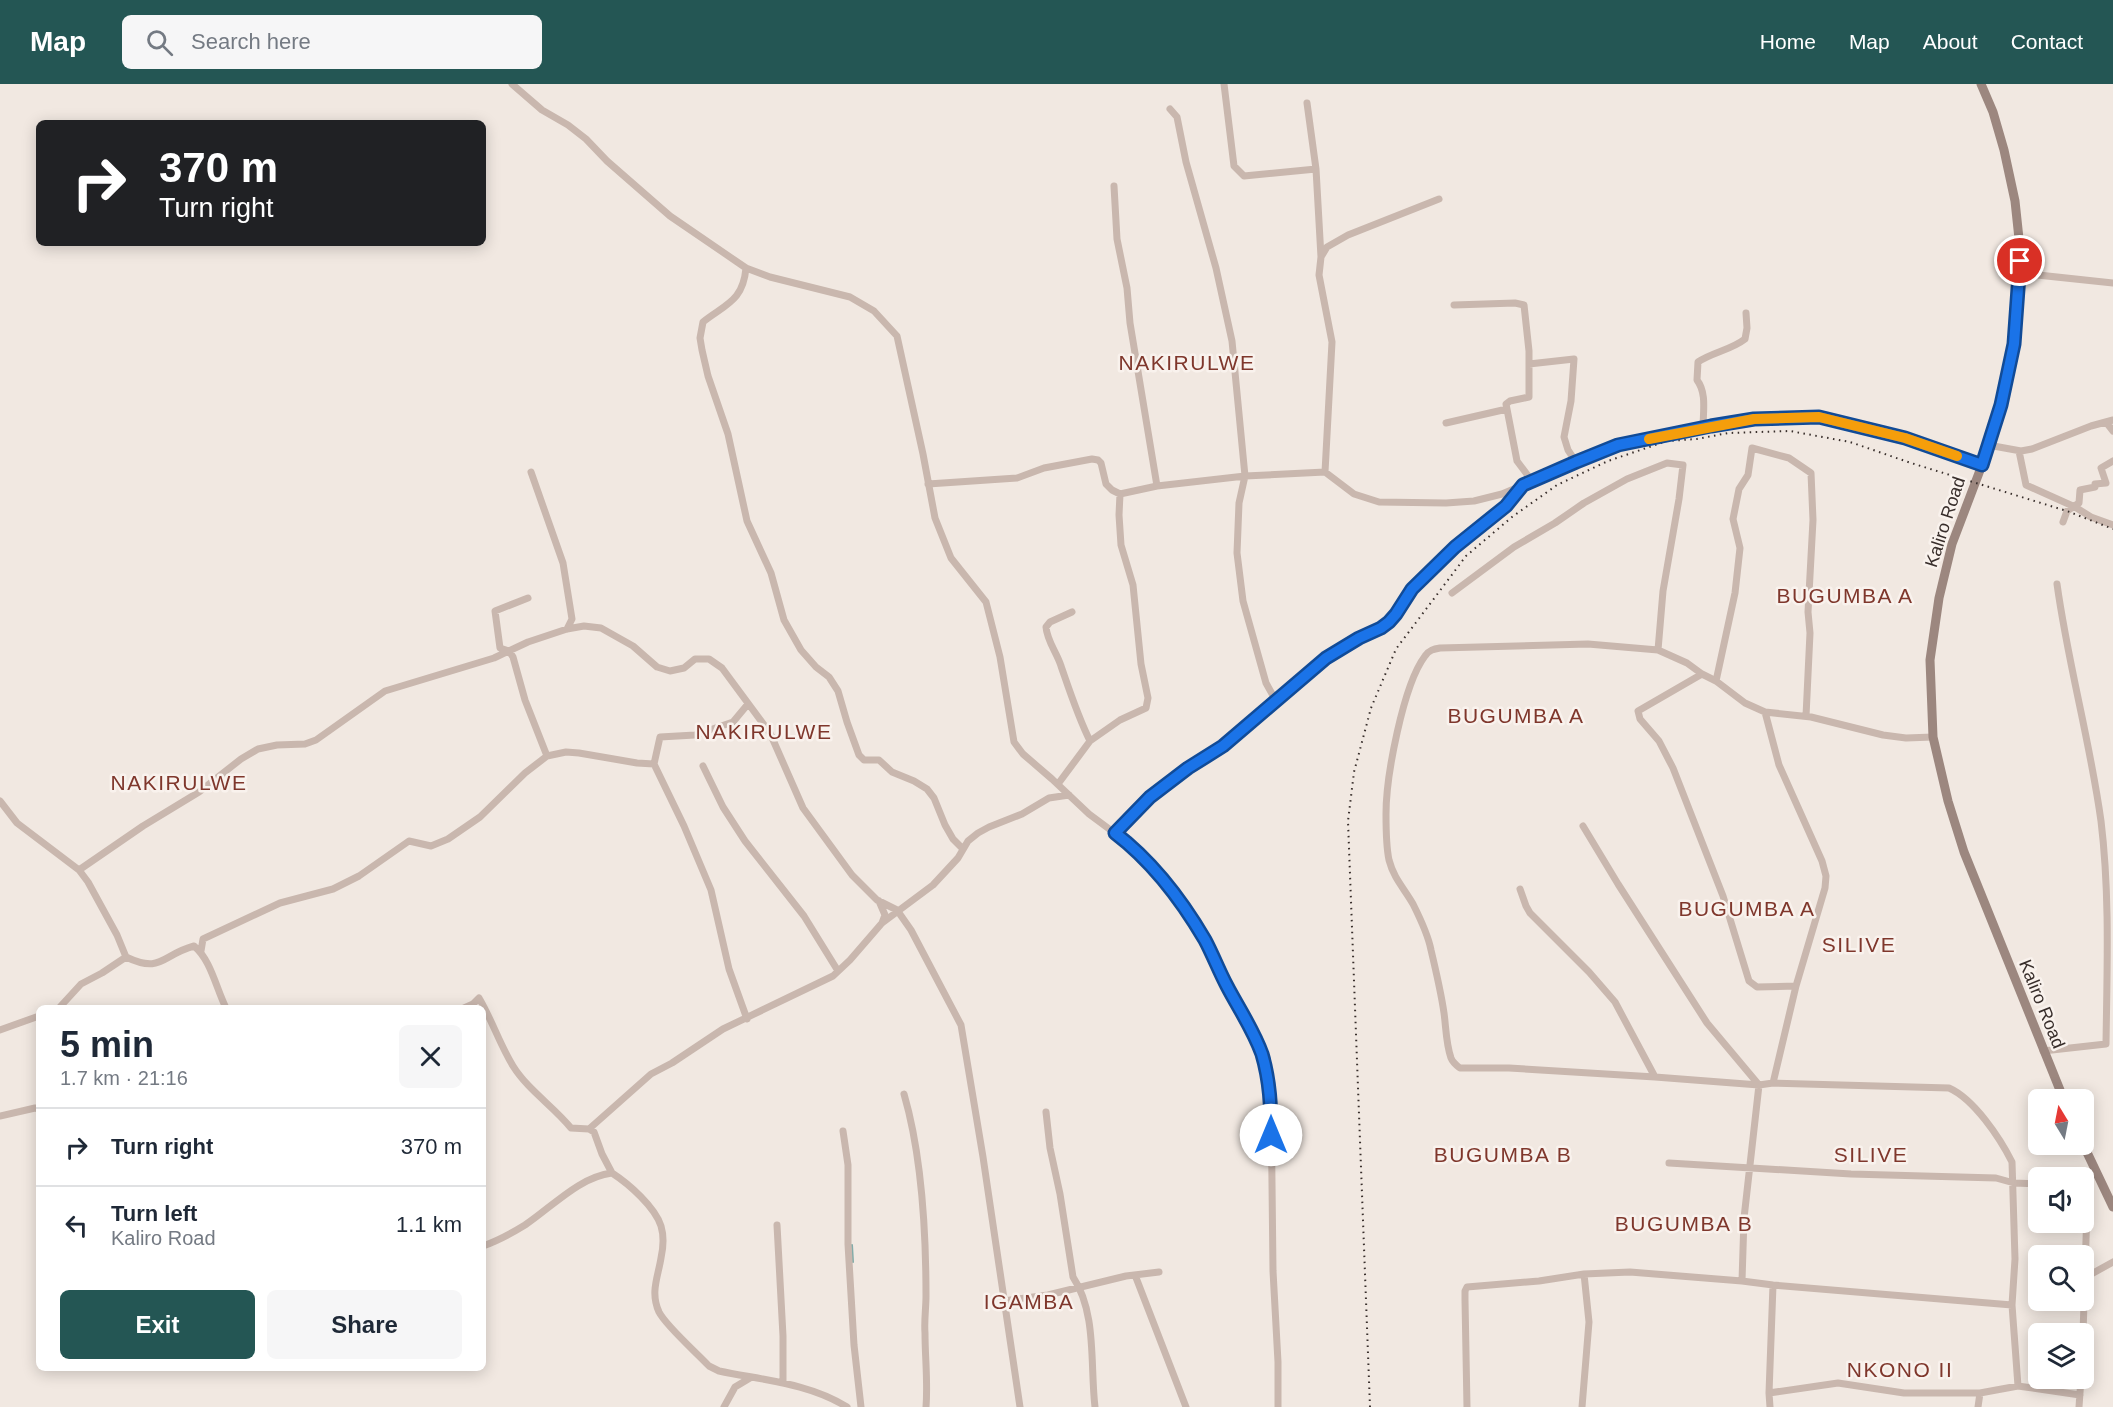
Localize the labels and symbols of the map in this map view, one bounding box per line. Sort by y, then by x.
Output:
pin [1994,235,2045,286]
district label: NAKIRULWE [1119,351,1255,374]
street label: Kaliro Road [1921,474,1969,570]
district label: BUGUMBA A [1776,584,1914,607]
district label: BUGUMBA A [1447,704,1585,727]
district label: NAKIRULWE [696,720,832,743]
district label: NAKIRULWE [111,771,247,794]
district label: BUGUMBA A [1678,897,1816,920]
district label: SILIVE [1822,933,1896,956]
street label: Kaliro Road [2015,957,2069,1051]
north arrow [2028,1089,2094,1155]
position arrow [1239,1103,1303,1167]
district label: BUGUMBA B [1434,1143,1572,1166]
district label: SILIVE [1834,1143,1908,1166]
district label: BUGUMBA B [1615,1212,1753,1235]
district label: IGAMBA [984,1290,1074,1313]
district label: NKONO II [1847,1358,1953,1381]

